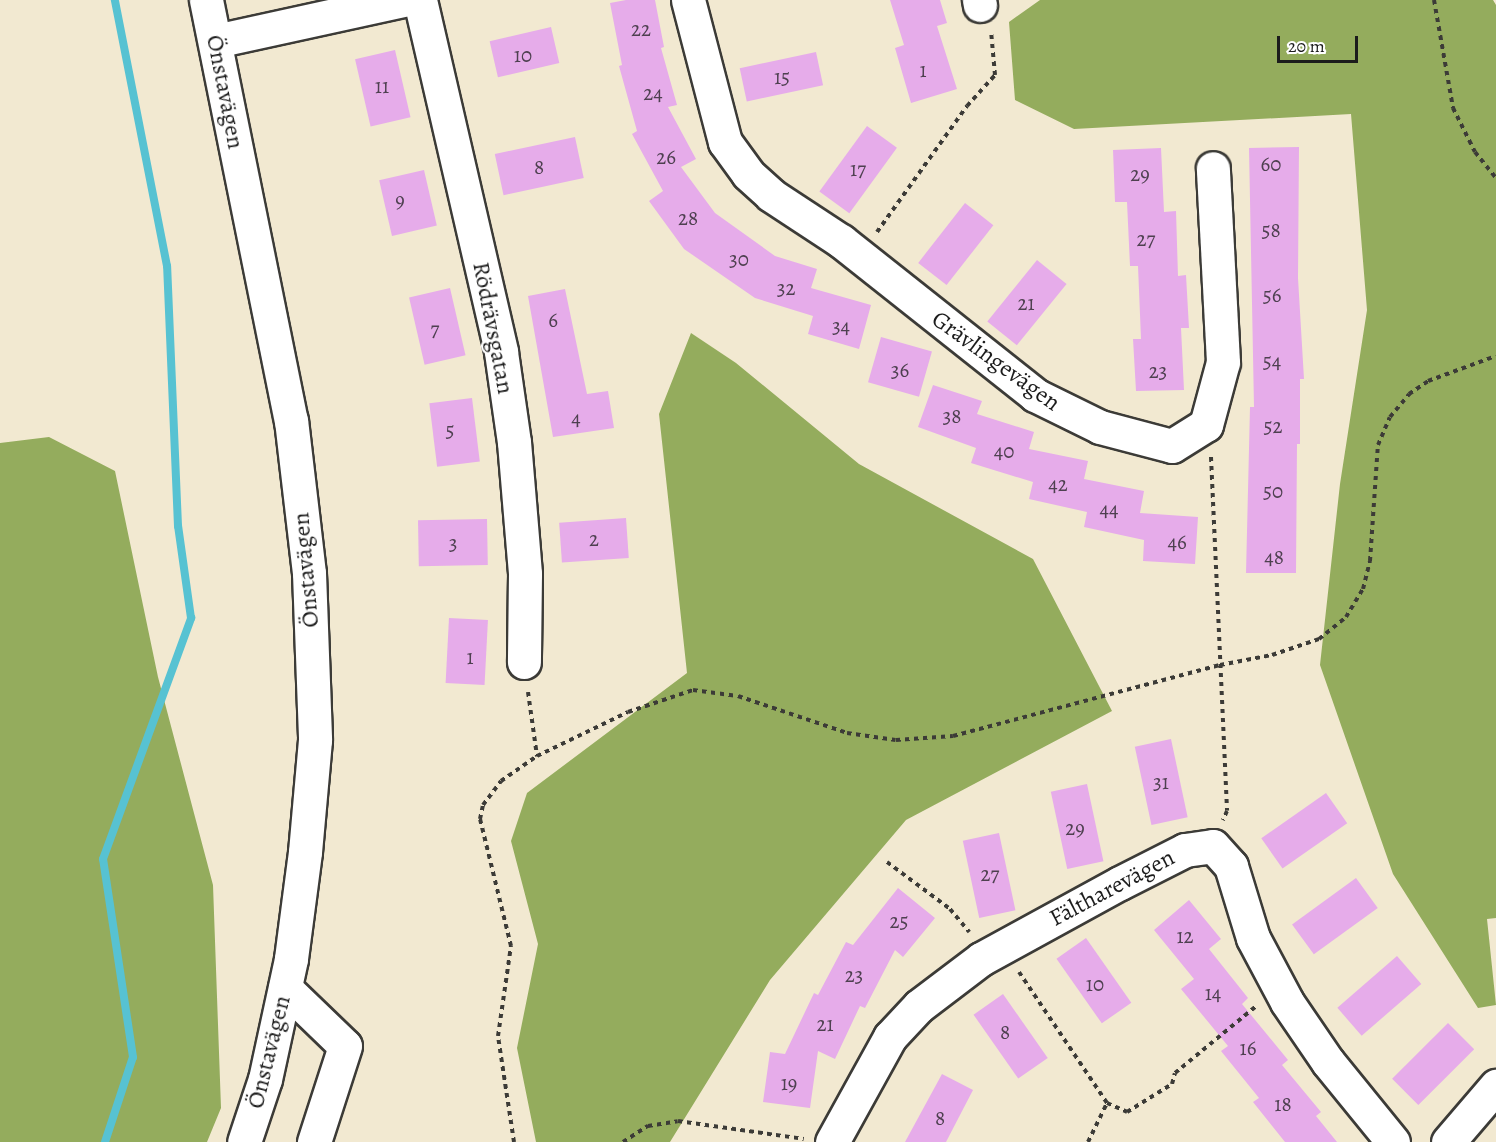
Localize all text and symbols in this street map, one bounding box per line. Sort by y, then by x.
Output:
house number: 22 [631,16,651,42]
scale bar [1280,24,1361,62]
street label: Önstavägen [200,33,250,151]
text: 20 m [1288,34,1325,58]
house number: 10 [514,42,532,68]
house number: 1 [919,57,927,83]
house number: 15 [774,64,790,90]
house number: 11 [375,73,389,99]
house number: 24 [643,80,663,106]
house number: 26 [656,144,676,170]
house number: 60 [1261,151,1281,177]
house number: 8 [534,154,544,180]
house number: 17 [850,156,866,182]
house number: 29 [1130,161,1150,187]
house number: 9 [395,187,405,213]
house number: 28 [678,205,698,231]
house number: 58 [1261,217,1281,243]
house number: 27 [1137,226,1155,252]
house number: 30 [729,246,749,272]
street label: Rödrävsgatan [466,260,520,396]
house number: 32 [777,275,795,301]
house number: 56 [1263,282,1281,308]
house number: 21 [1017,290,1035,316]
street label: Grävlingevägen [926,305,1066,417]
house number: 6 [548,307,558,333]
house number: 34 [832,313,850,339]
house number: 7 [431,316,439,342]
house number: 54 [1263,348,1281,374]
house number: 36 [891,357,909,383]
house number: 23 [1149,358,1167,384]
house number: 38 [943,403,961,429]
house number: 4 [571,405,581,431]
house number: 52 [1263,413,1283,439]
house number: 5 [445,417,455,443]
house number: 40 [994,438,1014,464]
house number: 42 [1048,471,1068,497]
house number: 50 [1263,478,1283,504]
house number: 44 [1099,496,1119,522]
street label: Önstavägen [287,511,325,629]
house number: 2 [589,526,599,552]
house number: 46 [1167,529,1187,555]
house number: 3 [449,530,457,556]
house number: 48 [1264,544,1284,570]
house number: 1 [466,644,474,670]
house number: 31 [1153,769,1169,795]
house number: 29 [1065,815,1085,841]
street label: Fältharevägen [1045,843,1179,933]
house number: 27 [981,861,999,887]
house number: 25 [889,908,909,934]
house number: 12 [1176,923,1194,949]
house number: 23 [845,962,863,988]
house number: 10 [1086,971,1104,997]
house number: 14 [1205,980,1221,1006]
street label: Önstavägen [241,992,297,1112]
house number: 21 [816,1011,834,1037]
house number: 8 [1000,1019,1010,1045]
house number: 16 [1240,1035,1256,1061]
house number: 19 [781,1070,797,1096]
house number: 18 [1274,1091,1292,1117]
house number: 8 [935,1105,945,1131]

